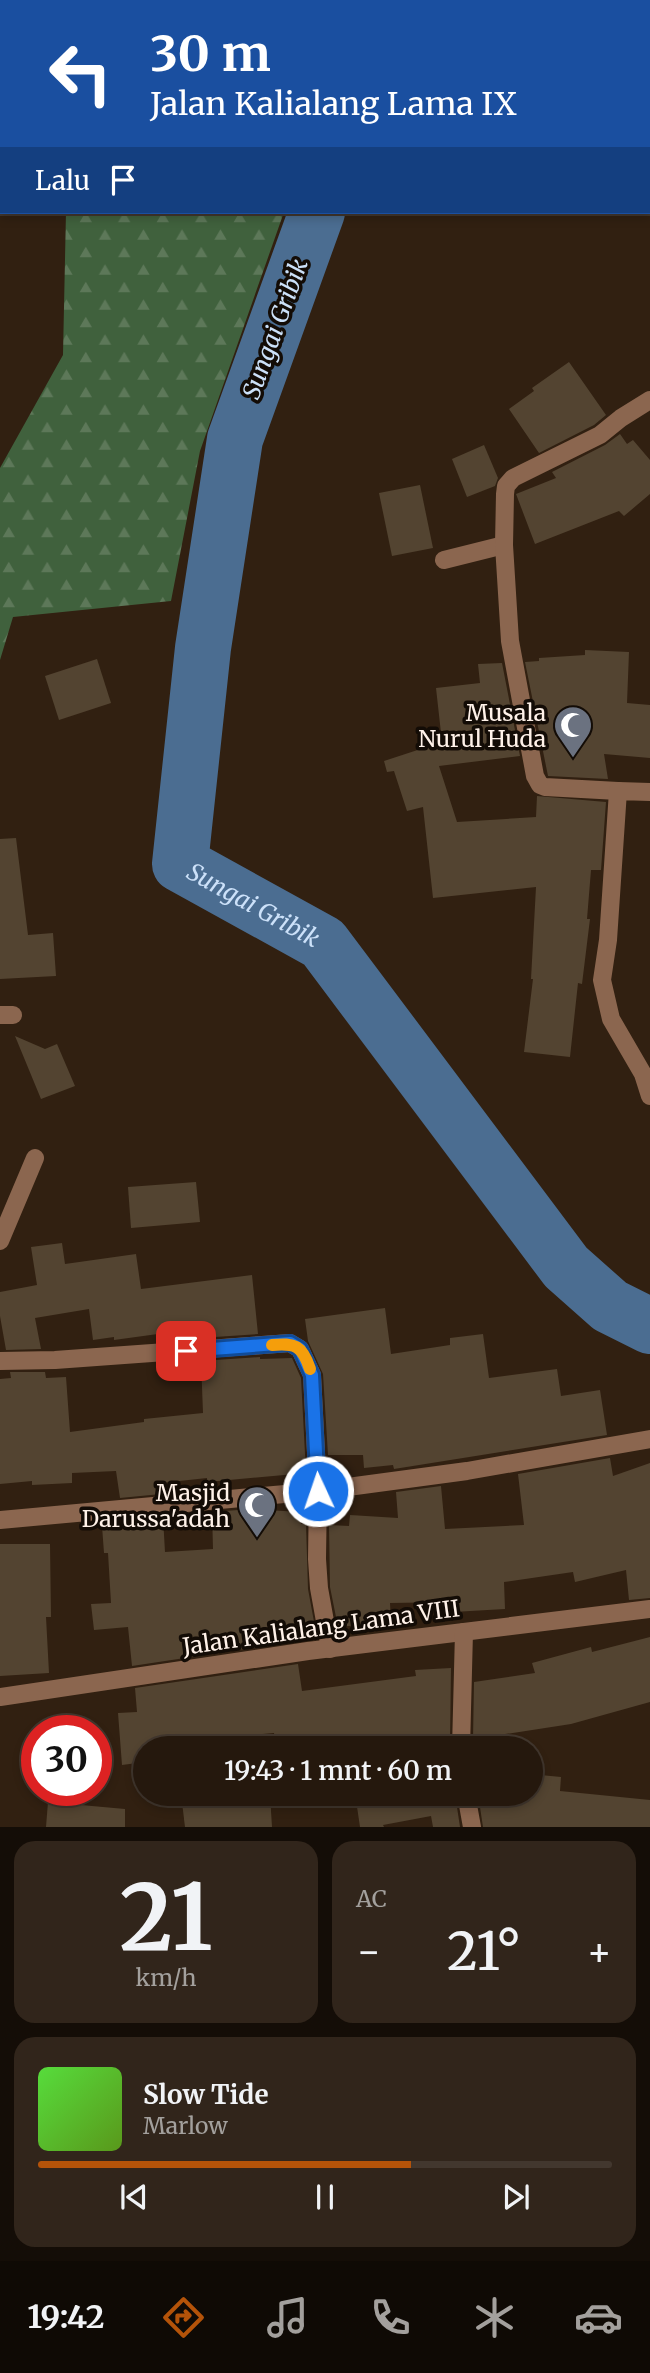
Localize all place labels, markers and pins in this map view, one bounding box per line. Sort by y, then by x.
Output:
place label: Musala Nurul Huda [418,698,546,753]
mosque icon: Musala Nurul Huda [552,704,594,759]
pin [156,1321,216,1381]
place label: Masjid Darussa'adah [82,1478,230,1533]
mosque icon: Masjid Darussa'adah [236,1484,278,1539]

